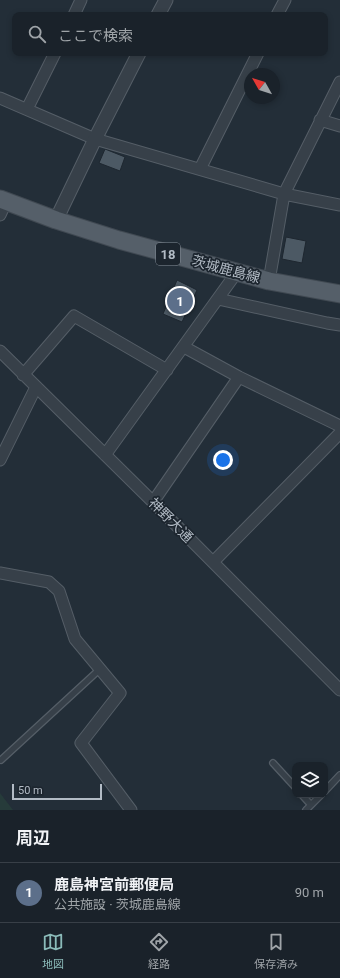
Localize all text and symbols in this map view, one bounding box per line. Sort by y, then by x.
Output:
search box [12,12,328,56]
icon: search [26,23,48,45]
text: ここで検索 [58,27,133,45]
north arrow [244,68,280,104]
road number: 18 [156,243,180,265]
street label: 茨城鹿島線 [190,252,262,286]
pin: 1 [167,286,193,316]
your location [213,450,233,470]
street label: 神野大通 [146,495,196,545]
map controls [292,762,328,798]
button: layers [292,762,328,798]
scale bar [12,782,102,801]
text: 50 m [18,784,43,797]
text: 周辺 [16,828,50,848]
text: 鹿島神宮前郵便局 [54,876,174,894]
text: 1 [25,885,33,900]
text: 90 m [295,885,324,900]
text: 公共施設 · 茨城鹿島線 [54,897,181,912]
tab: 地図 [42,931,64,971]
tab: 経路 [148,931,170,971]
tab: 保存済み [254,931,298,971]

